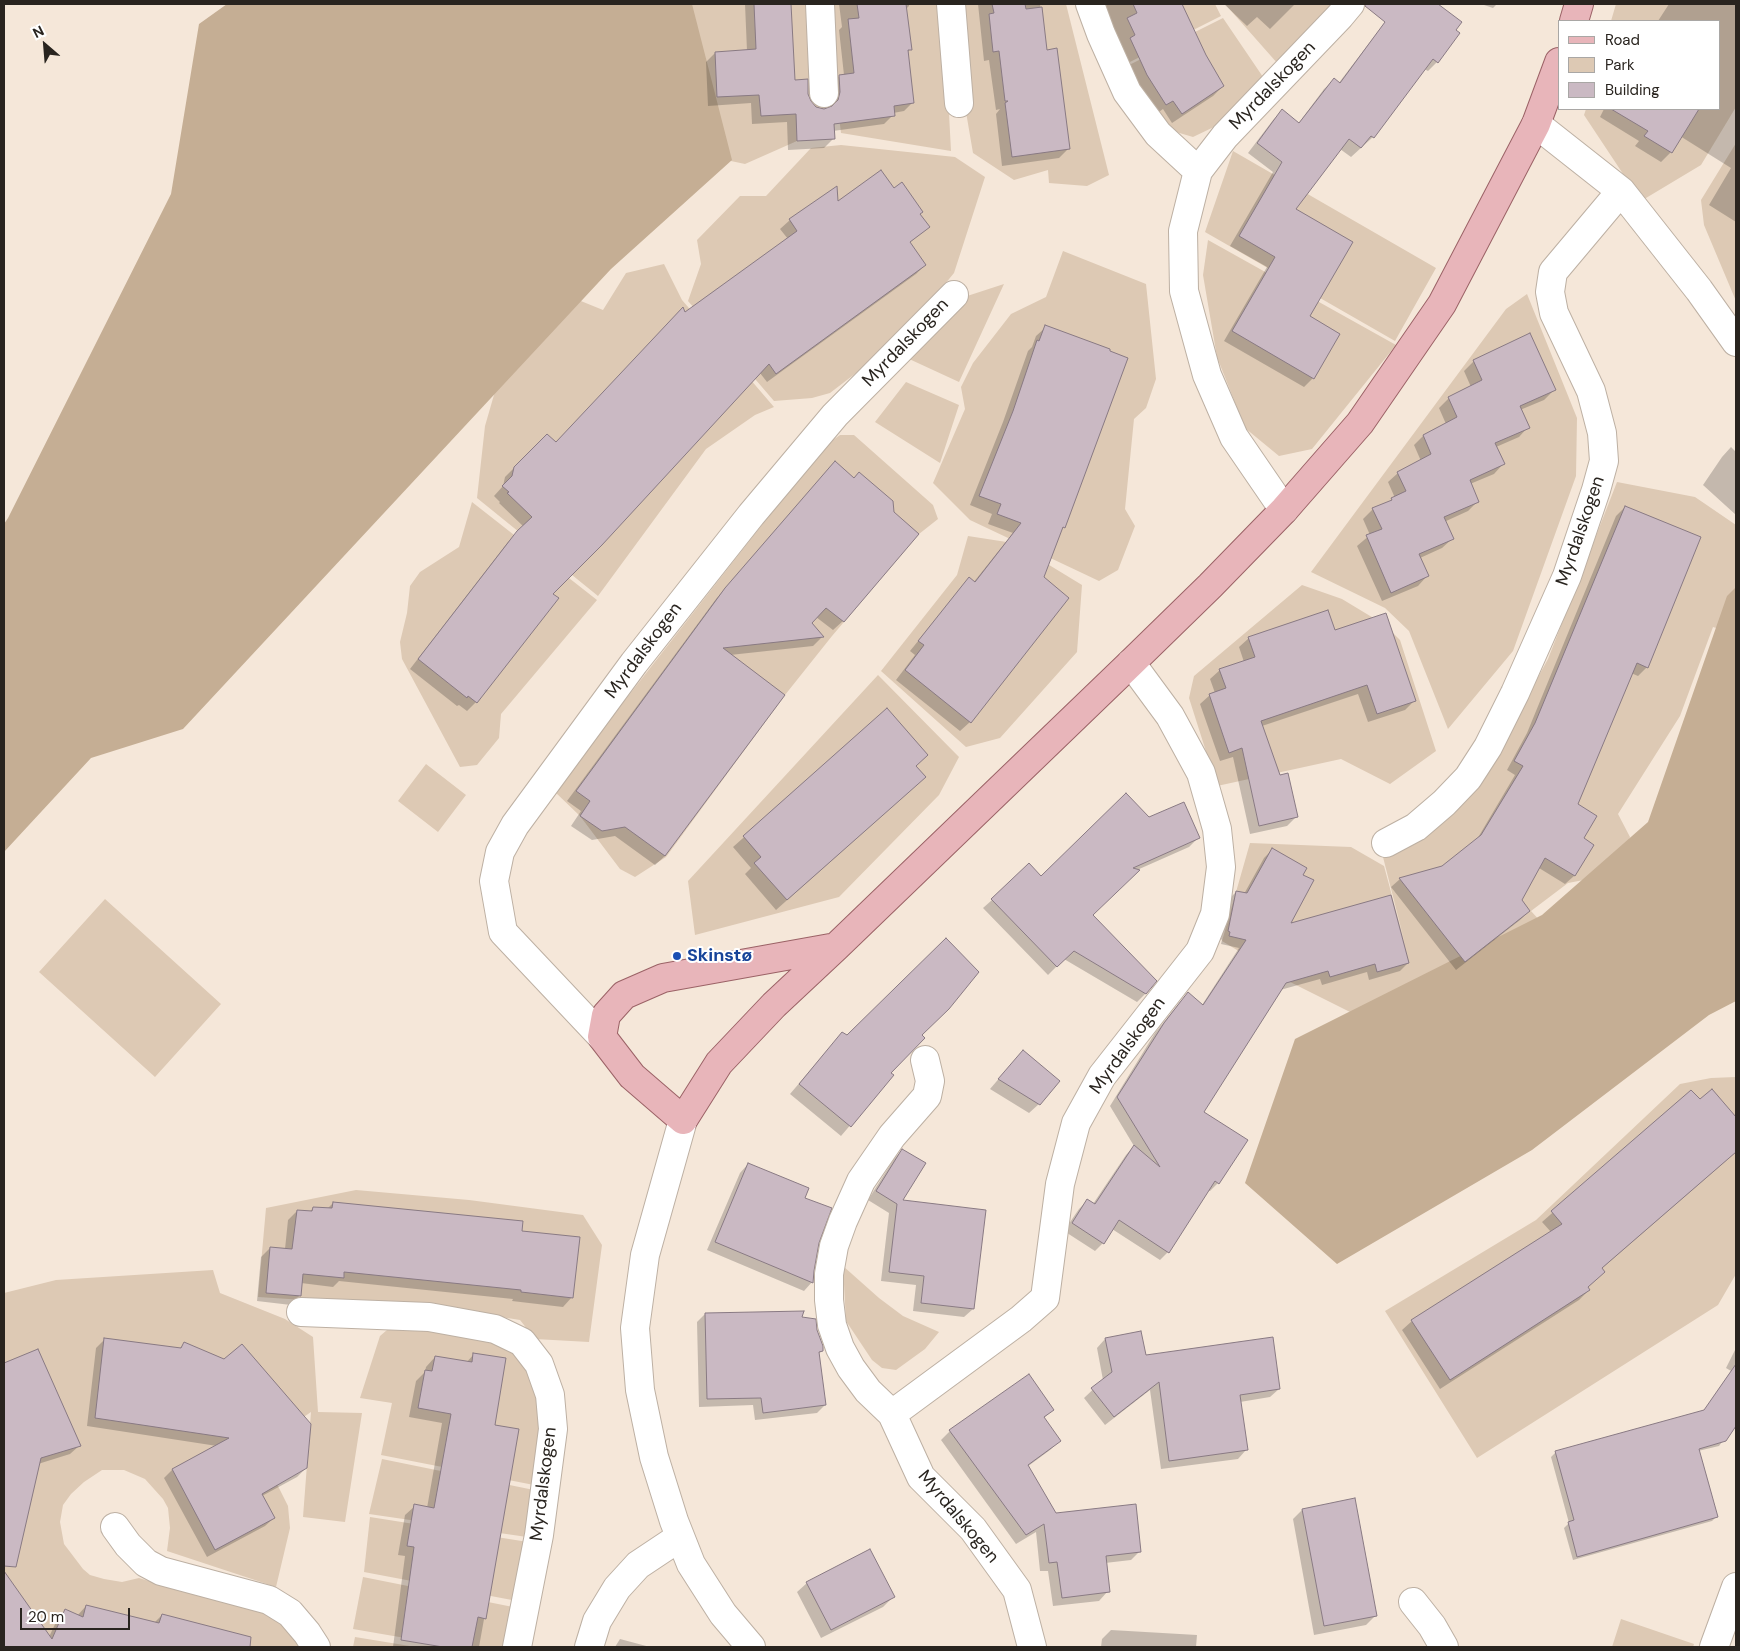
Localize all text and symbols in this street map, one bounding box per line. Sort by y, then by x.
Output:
north arrow [20,20,70,70]
legend [1558,20,1720,110]
text: N [30,21,47,42]
text: Road [1605,30,1640,50]
street label: Myrdalskogen [1225,37,1321,135]
text: Park [1605,55,1635,75]
text: Building [1605,80,1660,100]
street label: Myrdalskogen [858,294,954,392]
street label: Myrdalskogen [1552,473,1610,589]
street label: Myrdalskogen [601,599,687,703]
place label: Skinstø [687,945,752,967]
marker: Skinstø [671,950,683,962]
street label: Myrdalskogen [1086,993,1170,1099]
street label: Myrdalskogen [526,1426,562,1542]
street label: Myrdalskogen [913,1466,1003,1568]
scale bar [22,1598,132,1630]
text: 20 m [28,1607,64,1627]

